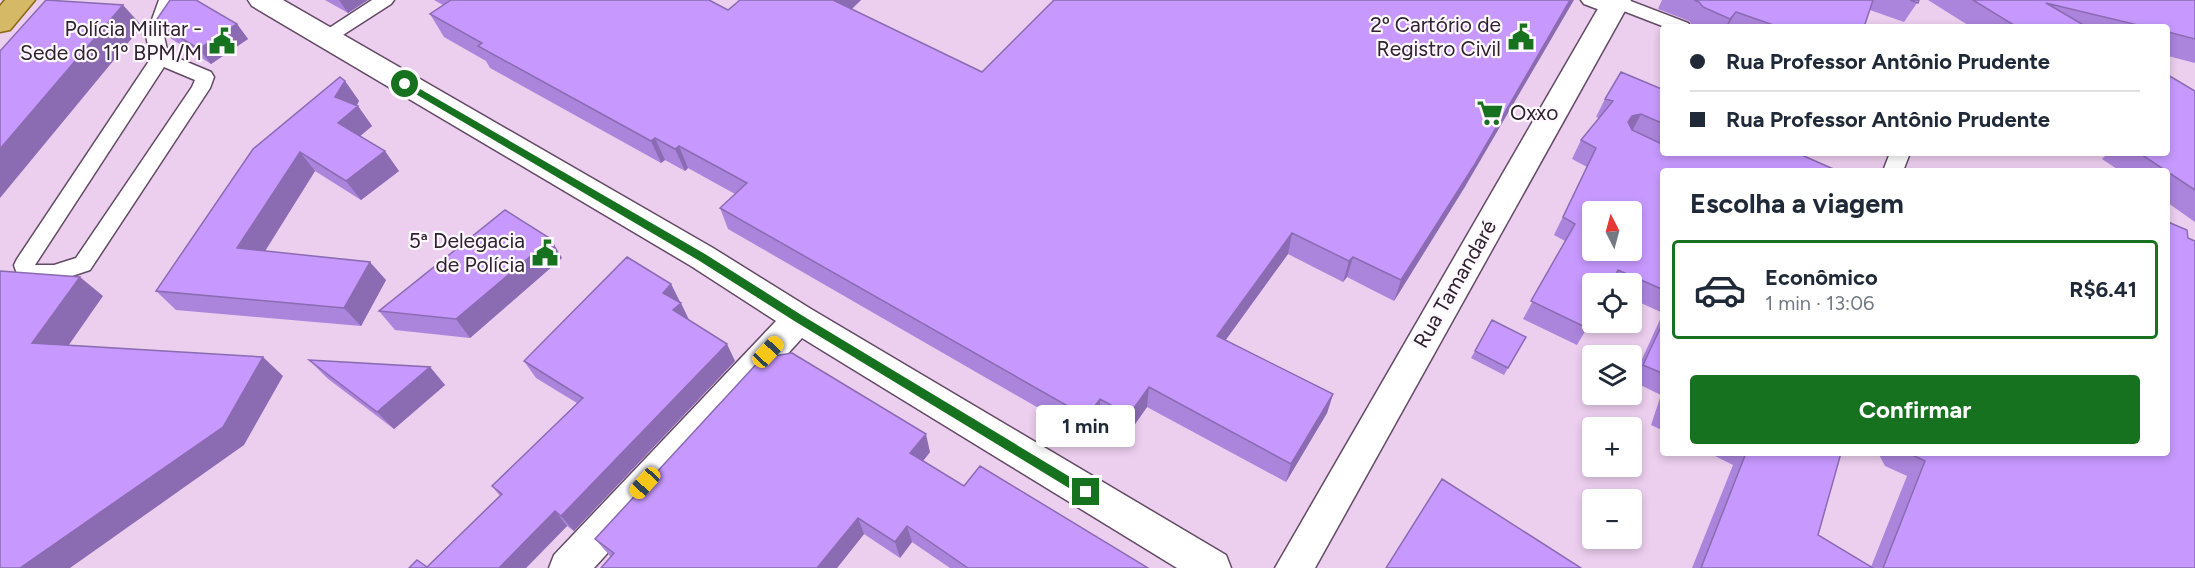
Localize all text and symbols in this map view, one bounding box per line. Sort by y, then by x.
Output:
place label: 2º Cartório de Registro Civil [1370,12,1501,61]
place label: Polícia Militar - Sede do 11º BPM/M [20,16,202,65]
public building icon: 2º Cartório de Registro Civil [1506,22,1536,52]
public building icon: Polícia Militar - Sede do 11º BPM/M [207,26,237,56]
text: Rua Professor Antônio Prudente [1726,48,2050,75]
route start [391,70,418,97]
supermarket icon: Oxxo [1475,98,1505,128]
place label: Oxxo [1510,100,1558,125]
text: Rua Professor Antônio Prudente [1726,106,2050,133]
text: Escolha a viagem [1690,187,1904,220]
north arrow [1582,201,1642,261]
map controls [1582,201,1642,549]
street label: Rua Tamandaré [1408,215,1501,352]
place label: 5ª Delegacia de Polícia [409,228,525,277]
public building icon: 5ª Delegacia de Polícia [530,238,560,268]
icon: car [1693,263,1747,317]
text: Econômico [1765,264,1878,291]
button: locate [1582,273,1642,333]
text: R$6.41 [2069,276,2137,303]
text: 1 min · 13:06 [1765,291,1874,315]
car [749,333,787,371]
button: layers [1582,345,1642,405]
button: Confirmar [1690,375,2140,444]
callout: 1 min [1036,405,1136,447]
text: 1 min [1062,414,1109,438]
button: + [1582,417,1642,477]
car [626,464,664,502]
route end [1072,478,1099,505]
button: − [1582,489,1642,549]

